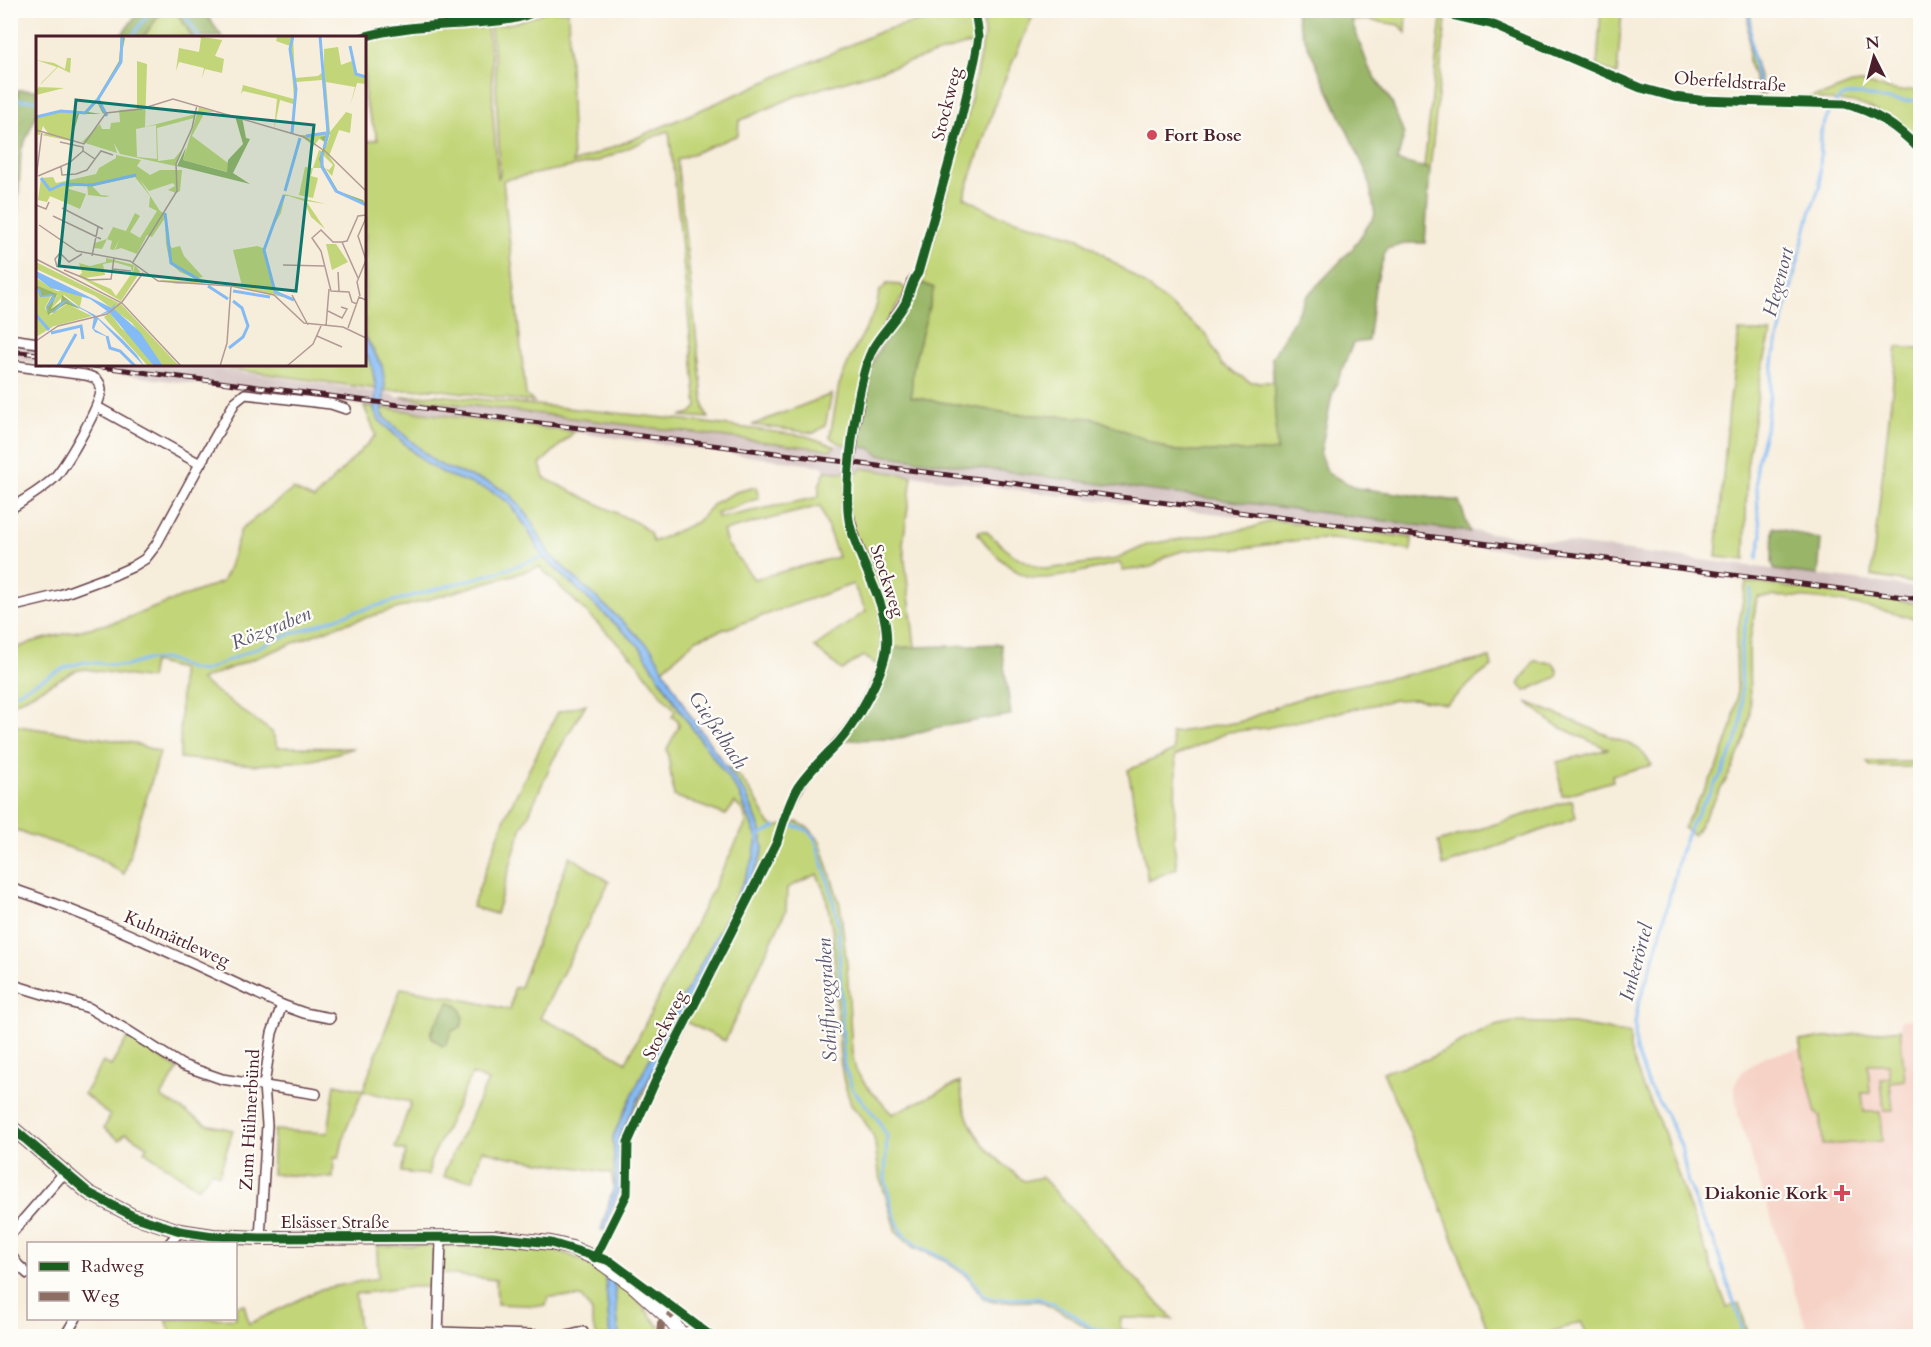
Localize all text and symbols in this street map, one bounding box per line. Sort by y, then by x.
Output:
north arrow [1844,27,1904,87]
text: N [1864,31,1881,55]
inset map [36,36,366,366]
street label: Stockweg [926,64,968,143]
street label: Oberfeldstraße [1673,66,1787,98]
place label: Fort Bose [1164,123,1242,148]
marker: Fort Bose [1145,128,1159,142]
water label: Hegenort [1756,243,1801,320]
street label: Stockweg [864,541,911,621]
water label: Rözgraben [227,600,315,656]
water label: Gießelbach [682,686,754,775]
street label: Kuhmättleweg [120,905,235,974]
water label: Imkerörtel [1613,920,1659,1004]
water label: Schiffweggraben [810,937,844,1063]
street label: Stockweg [637,985,694,1064]
street label: Zum Hühnerbünd [234,1048,266,1191]
place label: Diakonie Kork [1705,1181,1829,1206]
marker: Diakonie Kork [1833,1184,1851,1202]
street label: Elsässer Straße [280,1210,390,1235]
legend [27,1242,237,1320]
text: Radweg [81,1254,144,1279]
text: Weg [80,1284,120,1309]

